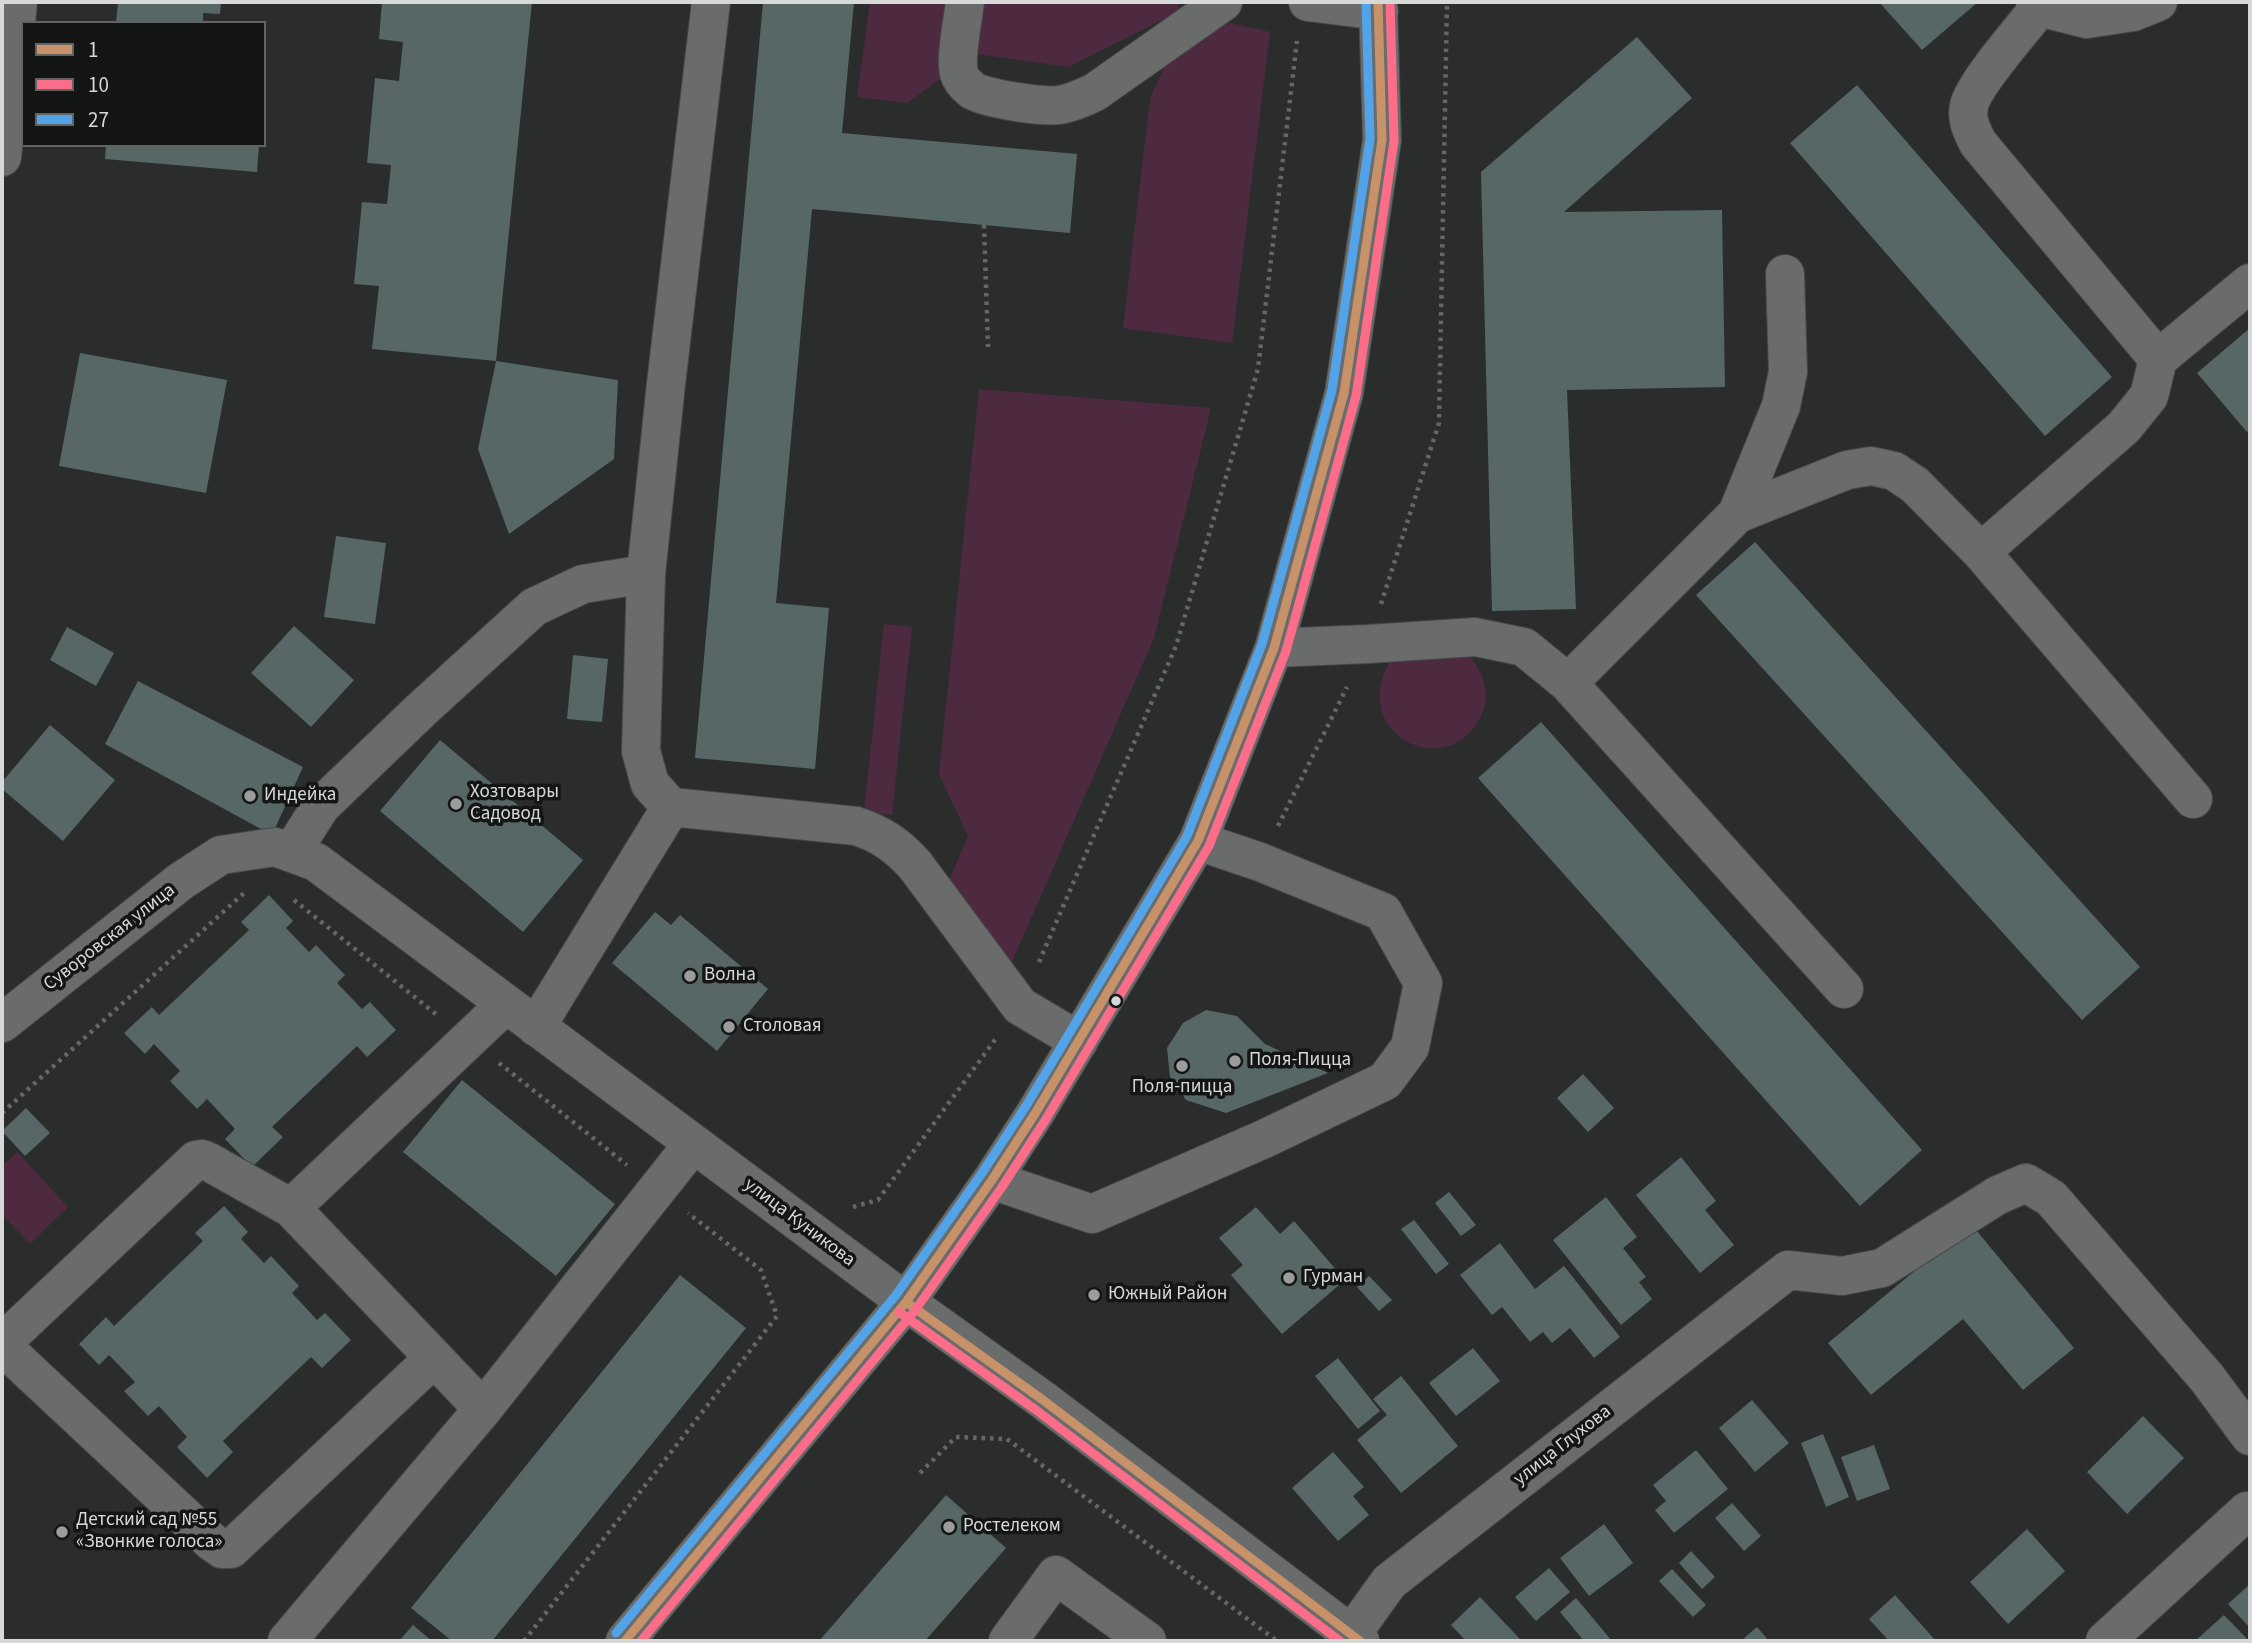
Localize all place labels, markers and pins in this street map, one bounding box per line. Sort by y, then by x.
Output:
place label: Хозтовары Садовод [470,782,559,826]
place label: Индейка [264,785,336,807]
marker: Индейка [242,788,258,804]
marker: Хозтовары Садовод [448,796,464,812]
place label: Волна [704,965,756,987]
marker: Волна [682,968,698,984]
unlabelled marker [1109,994,1123,1008]
place label: Столовая [743,1016,822,1038]
marker: Столовая [721,1019,737,1035]
place label: Поля-Пицца [1249,1050,1351,1072]
marker: Поля-Пицца [1227,1053,1243,1069]
marker: Поля-пицца [1174,1058,1190,1074]
place label: Поля-пицца [1132,1077,1232,1099]
place label: Гурман [1303,1267,1363,1289]
marker: Гурман [1281,1270,1297,1286]
place label: Южный Район [1108,1284,1228,1306]
marker: Южный Район [1086,1287,1102,1303]
place label: Детский сад №55 «Звонкие голоса» [76,1510,222,1554]
place label: Ростелеком [963,1516,1061,1538]
marker: Ростелеком [941,1519,957,1535]
marker: Детский сад №55 «Звонкие голоса» [54,1524,70,1540]

